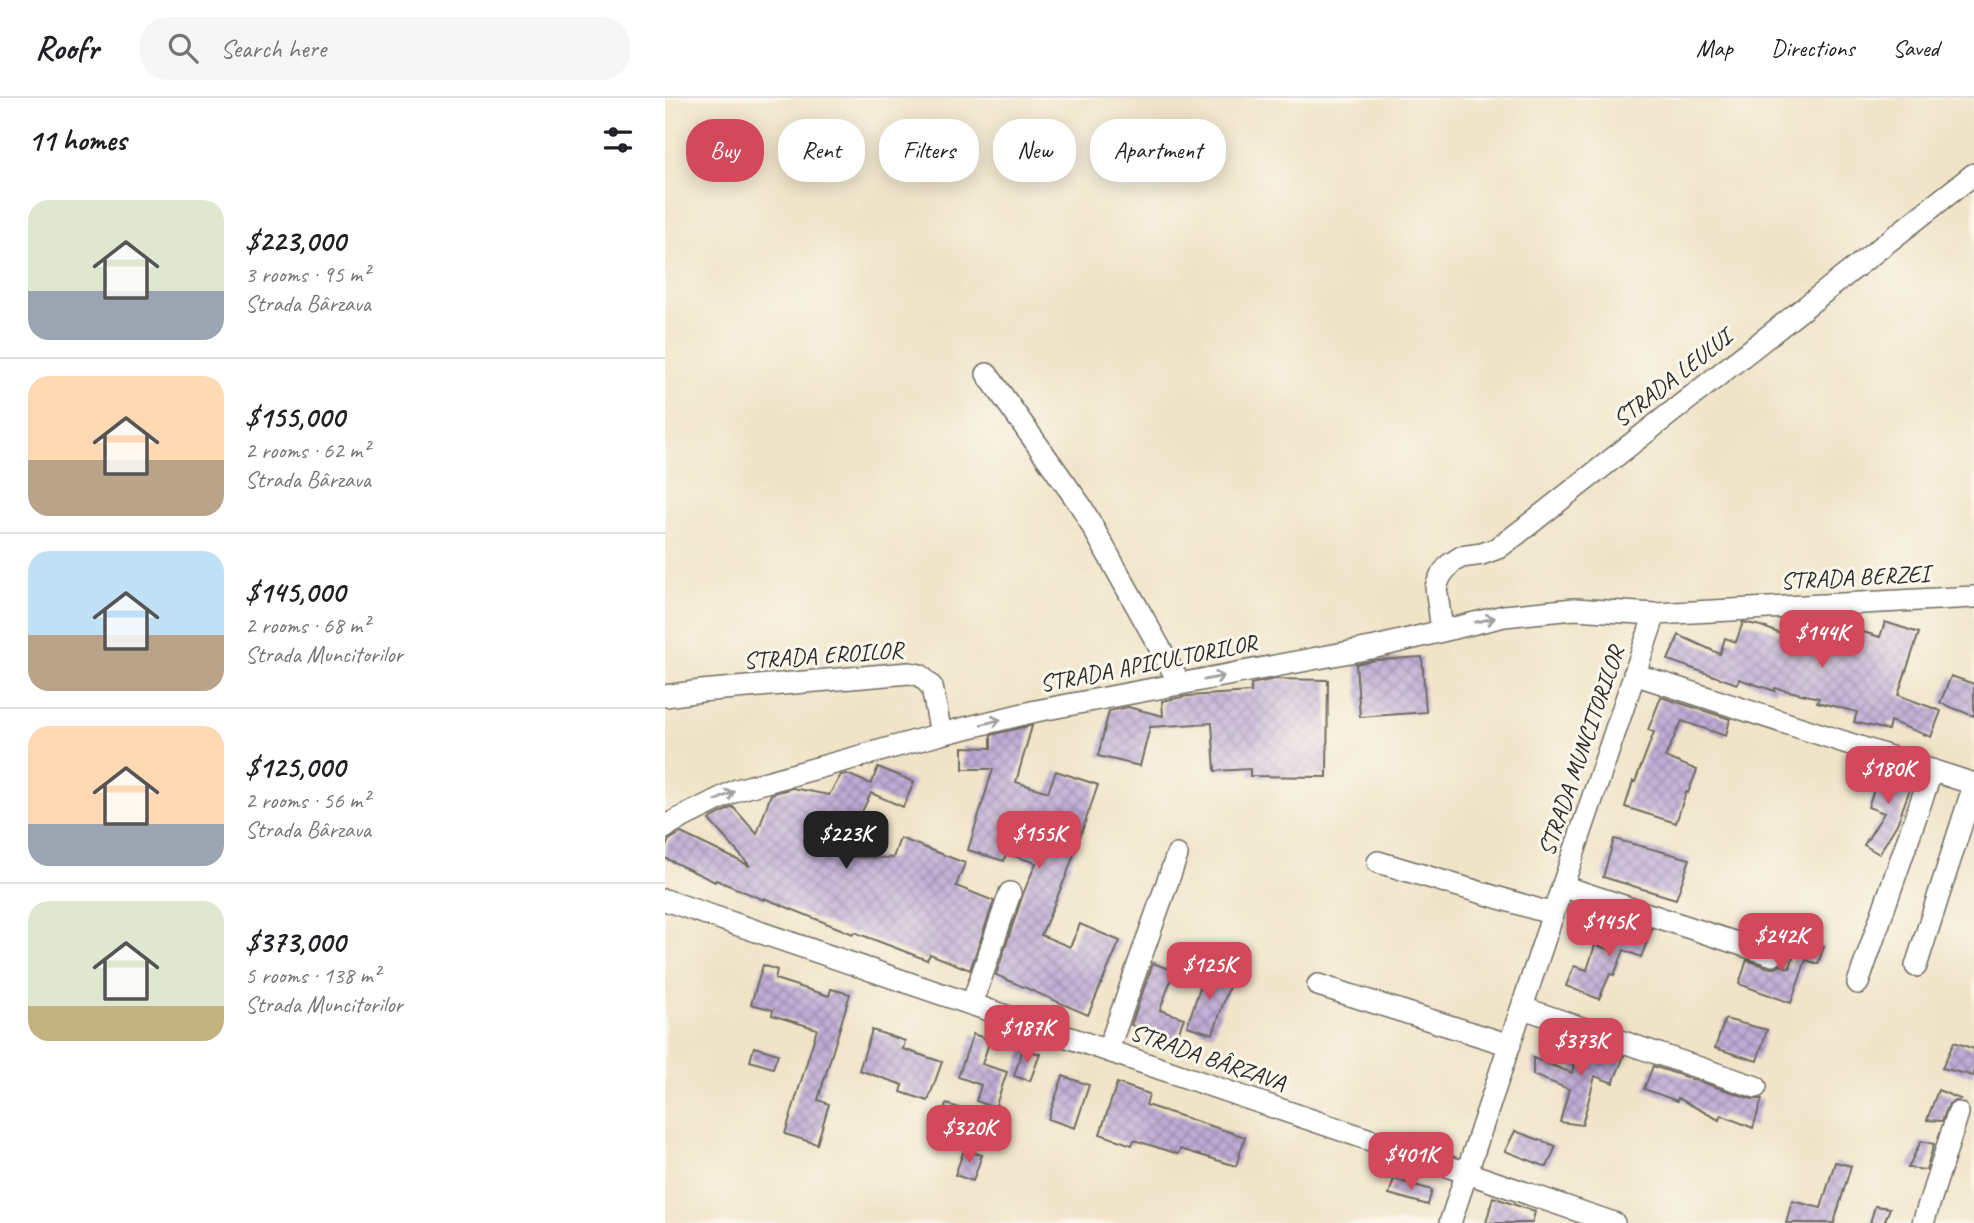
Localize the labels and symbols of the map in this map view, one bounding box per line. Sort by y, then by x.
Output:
street label: STRADA LEULUI [1607,320,1741,434]
street label: STRADA BERZEI [1780,558,1936,596]
pin: $144K [1773,610,1871,670]
one-way arrow [1473,613,1495,626]
street label: STRADA APICULTORILOR [1037,627,1261,699]
street label: STRADA EROILOR [742,634,907,676]
street label: STRADA MUNCITORILOR [1531,640,1632,860]
one-way arrow [1202,670,1225,684]
one-way arrow [979,715,1002,728]
pin: $180K [1839,746,1937,806]
one-way arrow [714,788,735,802]
pin: $223K [797,812,895,871]
pin: $155K [990,812,1088,871]
pin: $145K [1560,900,1658,959]
pin: $242K [1732,914,1830,973]
pin: $125K [1160,942,1258,1002]
pin: $187K [978,1006,1076,1065]
street label: STRADA BÂRZAVA [1126,1016,1291,1098]
pin: $373K [1532,1018,1630,1078]
pin: $320K [920,1105,1018,1165]
pin: $401K [1362,1132,1460,1192]

